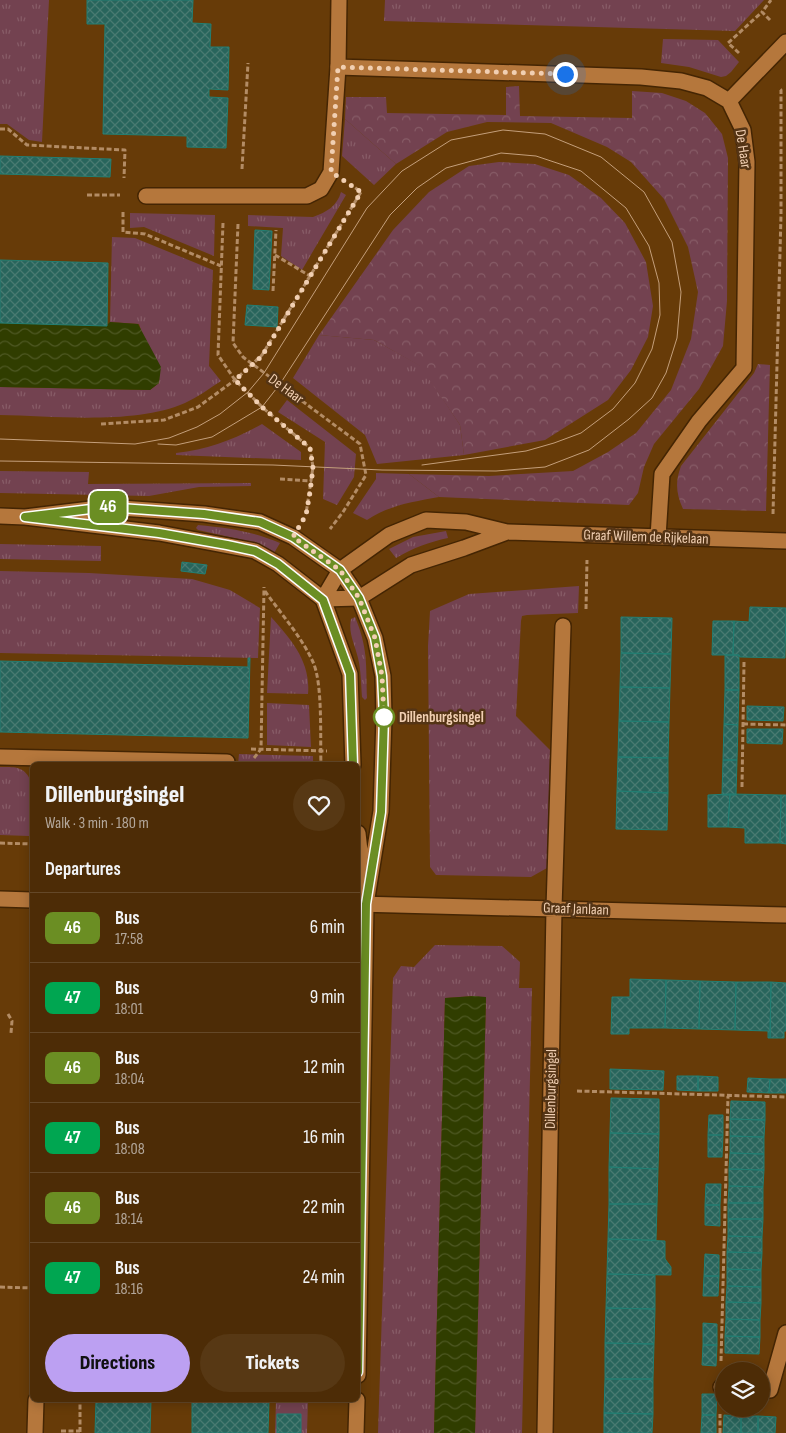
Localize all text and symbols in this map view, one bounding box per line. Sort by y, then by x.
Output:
your location [553,62,578,87]
street label: De Haar [731,128,756,171]
street label: De Haar [265,370,308,409]
line badge: 46 [86,491,130,523]
text: 46 [100,496,116,517]
street label: Graaf Willem de Rijkelaan [583,525,709,549]
marker: Dillenburgsingel [373,706,395,728]
place label: Dillenburgsingel [399,708,484,727]
button: heart [293,779,345,831]
text: Dillenburgsingel [45,780,184,809]
text: Walk · 3 min · 180 m [45,814,149,833]
text: Departures [45,858,121,881]
street label: Graaf Janlaan [543,898,609,920]
text: Bus [115,907,140,930]
text: 6 min [310,916,345,939]
text: 46 [64,917,81,938]
text: 17:58 [115,930,143,949]
text: Bus [115,977,140,1000]
text: 9 min [310,986,345,1009]
text: 47 [65,987,81,1008]
text: 18:01 [115,1000,143,1019]
text: Bus [115,1047,140,1070]
street label: Dillenburgsingel [541,1049,561,1129]
text: 12 min [303,1056,345,1079]
text: 46 [64,1057,81,1078]
text: 18:04 [115,1070,144,1089]
text: Bus [115,1117,140,1140]
text: 16 min [303,1126,345,1149]
text: 47 [65,1127,81,1148]
text: 18:08 [115,1140,145,1159]
text: Bus [115,1187,140,1210]
text: 22 min [302,1196,345,1219]
text: 46 [64,1197,81,1218]
text: 18:14 [115,1210,143,1229]
text: Bus [115,1257,140,1280]
text: 24 min [302,1266,345,1289]
text: 47 [65,1267,81,1288]
text: 18:16 [115,1280,143,1299]
button: Directions [45,1334,190,1392]
button: Tickets [200,1334,345,1392]
map controls [715,1362,770,1417]
button: layers [715,1362,770,1417]

